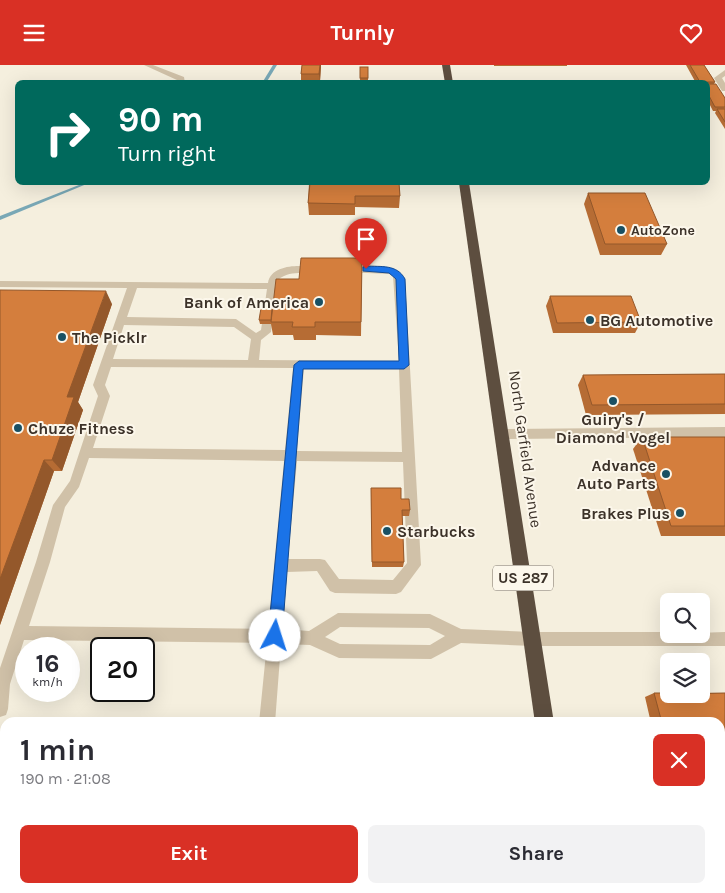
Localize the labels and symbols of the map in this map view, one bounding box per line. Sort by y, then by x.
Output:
pin [345,218,387,269]
place label: AutoZone [631,222,695,239]
marker: AutoZone [615,224,627,236]
place label: Bank of America [184,293,309,312]
marker: Bank of America [313,296,325,308]
place label: BG Automotive [600,311,713,330]
marker: BG Automotive [584,314,596,326]
place label: The Picklr [72,328,147,347]
marker: The Picklr [56,331,68,343]
street label: North Garfield Avenue [505,369,546,529]
marker: Guiry's / Diamond Vogel [607,395,619,407]
place label: Guiry's / Diamond Vogel [556,410,670,447]
place label: Chuze Fitness [28,419,134,438]
marker: Chuze Fitness [12,422,24,434]
place label: Advance Auto Parts [577,456,656,493]
marker: Advance Auto Parts [660,468,672,480]
place label: Brakes Plus [581,504,670,523]
marker: Brakes Plus [674,507,686,519]
place label: Starbucks [397,522,475,541]
marker: Starbucks [381,525,393,537]
road number: US 287 [493,565,553,591]
position arrow [248,609,300,661]
speed limit sign: 20 [90,637,155,702]

